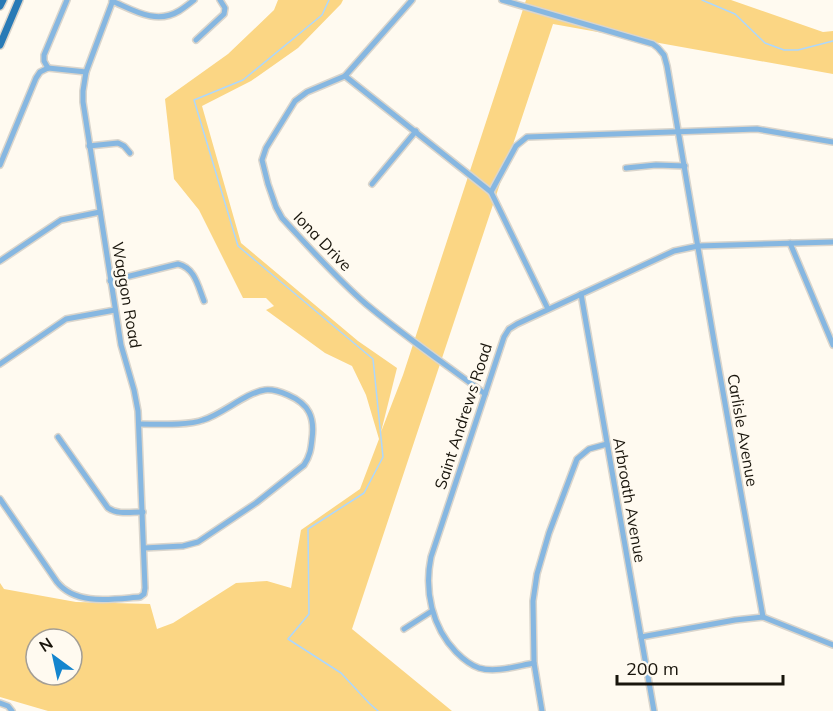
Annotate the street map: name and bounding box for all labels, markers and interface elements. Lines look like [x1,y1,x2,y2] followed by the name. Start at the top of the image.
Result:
[290,207,356,275] street label: Iona Drive
[108,240,146,350] street label: Waggon Road
[430,340,496,492] street label: Saint Andrews Road
[723,372,763,488] street label: Carlisle Avenue
[609,436,651,564] street label: Arbroath Avenue
[24,627,84,687] north arrow
[35,633,56,656] text: N
[617,648,784,686] scale bar
[626,657,679,680] text: 200 m

